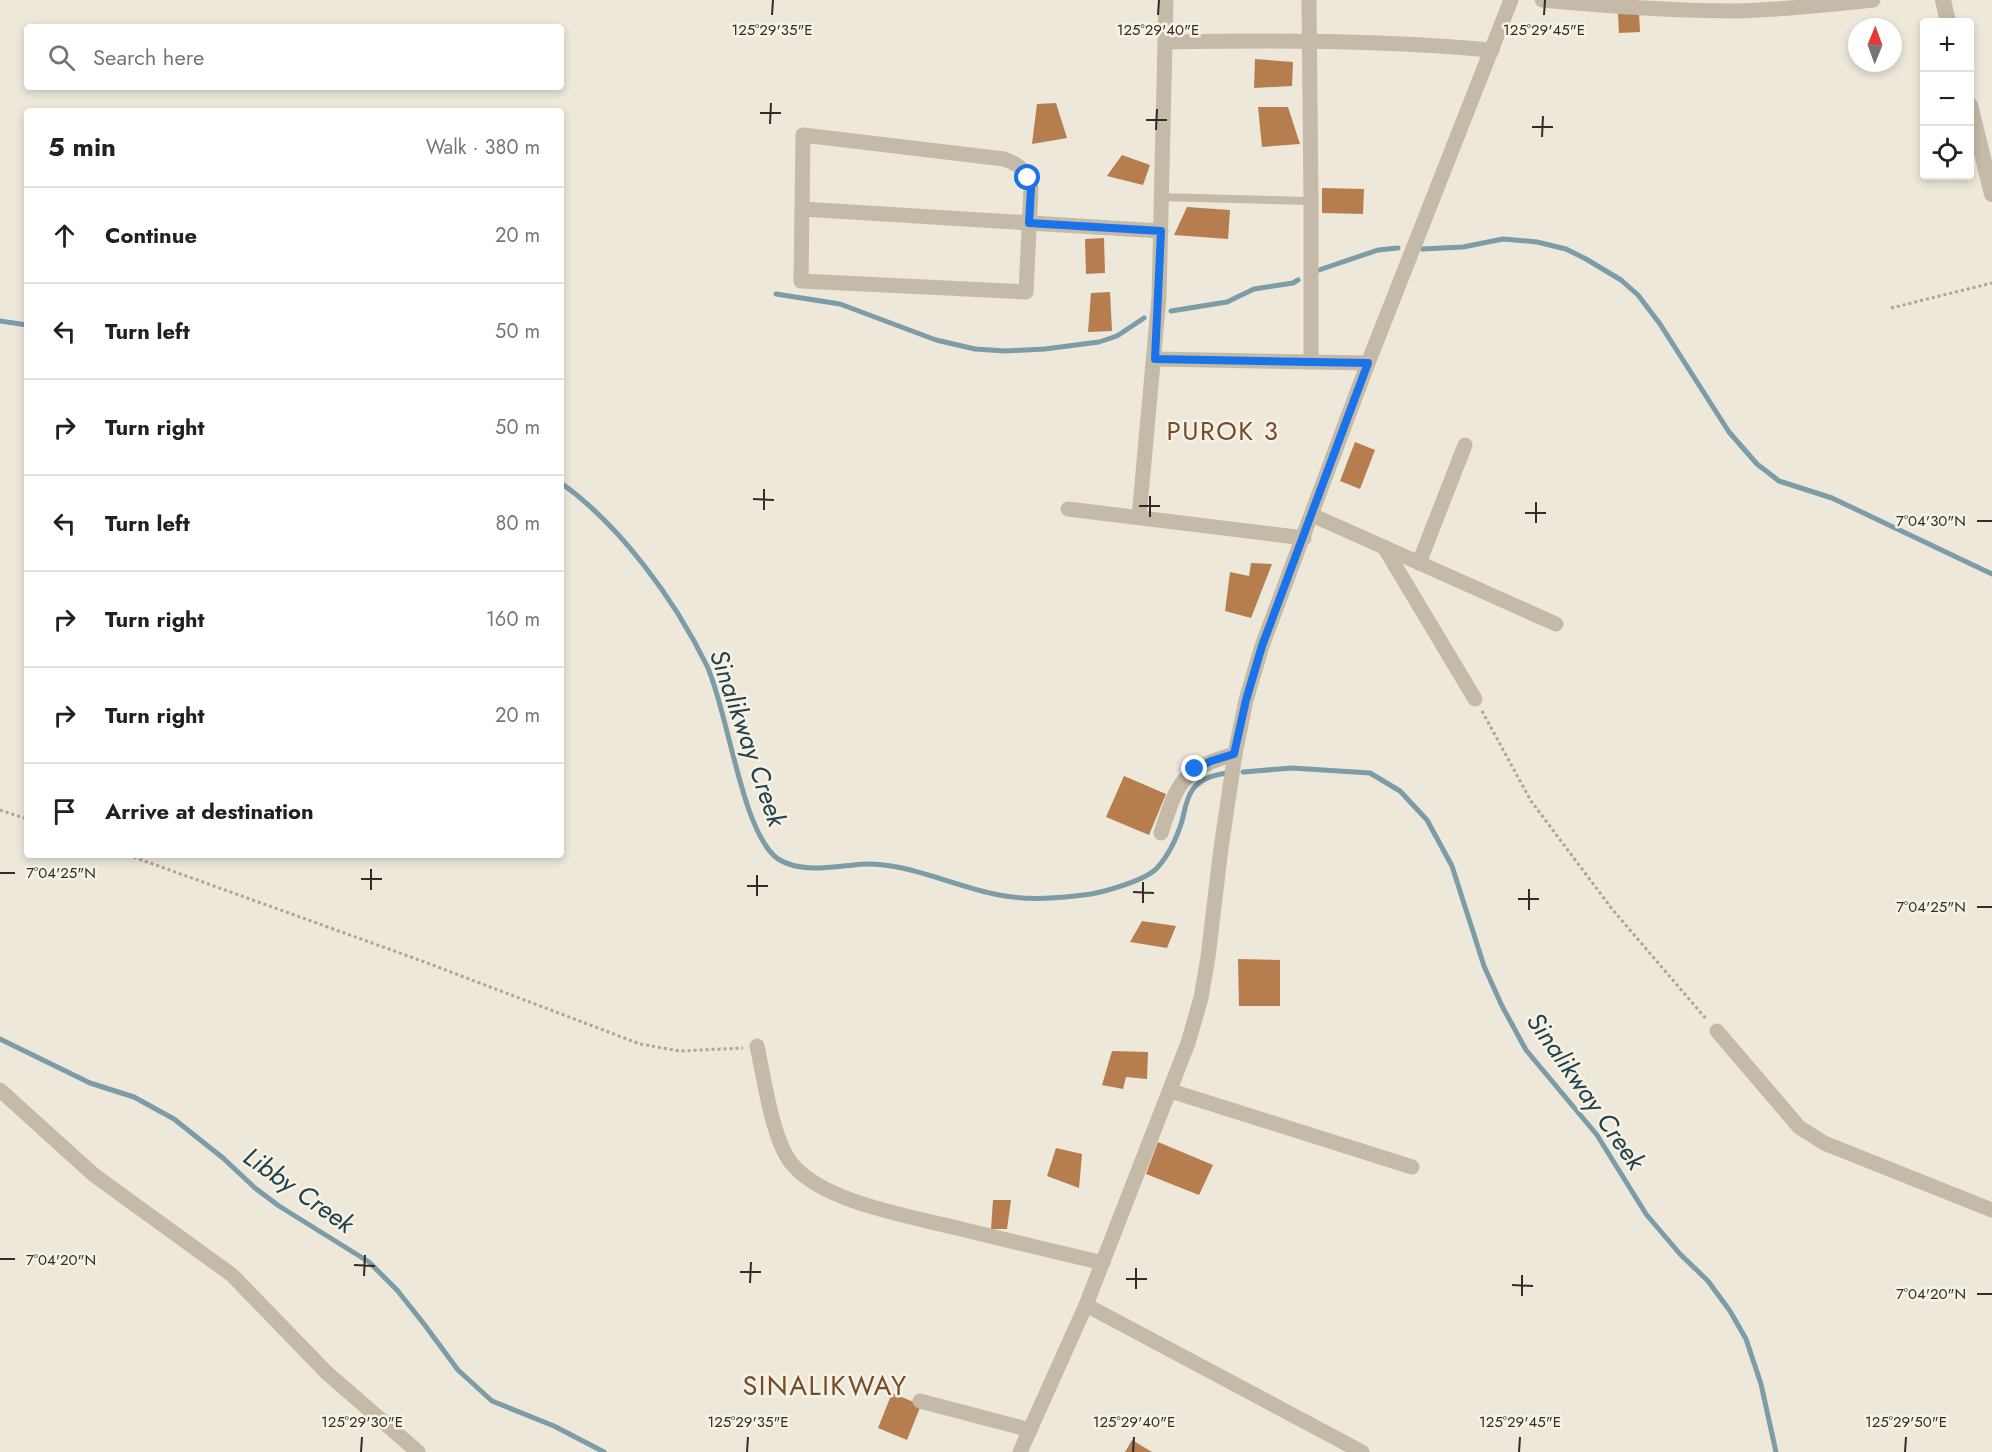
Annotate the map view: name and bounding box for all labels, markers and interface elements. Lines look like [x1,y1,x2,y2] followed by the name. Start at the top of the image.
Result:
[1848,18,1902,72] north arrow
[1920,18,1974,180] map controls
[1920,18,1974,72] button: +
[731,19,813,41] text: 125°29'35"E
[1117,19,1199,41] text: 125°29'40"E
[1503,19,1585,41] text: 125°29'45"E
[24,24,564,90] search box
[45,41,78,74] icon: search
[93,41,204,73] text: Search here
[1920,72,1974,126] button: −
[1920,126,1974,180] button: locate
[48,128,116,166] text: 5 min
[426,133,540,162] text: Walk · 380 m
[1014,164,1040,190] route start
[48,219,81,252] icon: ahead
[105,219,197,251] text: Continue
[495,221,540,250] text: 20 m
[48,315,81,348] icon: left
[105,315,190,347] text: Turn left
[495,317,540,346] text: 50 m
[48,411,81,444] icon: right
[105,411,205,443] text: Turn right
[1167,412,1279,450] district label: PUROK 3
[495,413,540,442] text: 50 m
[48,507,81,540] icon: left
[105,507,190,539] text: Turn left
[495,509,540,538] text: 80 m
[1896,510,1966,532] text: 7°04'30"N
[48,603,81,636] icon: right
[105,603,205,635] text: Turn right
[486,605,540,634] text: 160 m
[700,644,797,833] water label: Sinalikway Creek
[48,699,81,732] icon: right
[105,699,205,731] text: Turn right
[495,701,540,730] text: 20 m
[1181,755,1207,781] route end
[48,795,81,828] icon: arrive
[105,795,314,827] text: Arrive at destination
[26,862,96,884] text: 7°04'25"N
[1896,896,1966,918] text: 7°04'25"N
[1517,1004,1656,1179] water label: Sinalikway Creek
[236,1138,364,1243] water label: Libby Creek
[26,1249,96,1271] text: 7°04'20"N
[1896,1283,1966,1305] text: 7°04'20"N
[742,1366,908,1405] district label: SINALIKWAY
[321,1411,403,1433] text: 125°29'30"E
[707,1411,789,1433] text: 125°29'35"E
[1093,1411,1175,1433] text: 125°29'40"E
[1479,1411,1561,1433] text: 125°29'45"E
[1865,1411,1947,1433] text: 125°29'50"E

